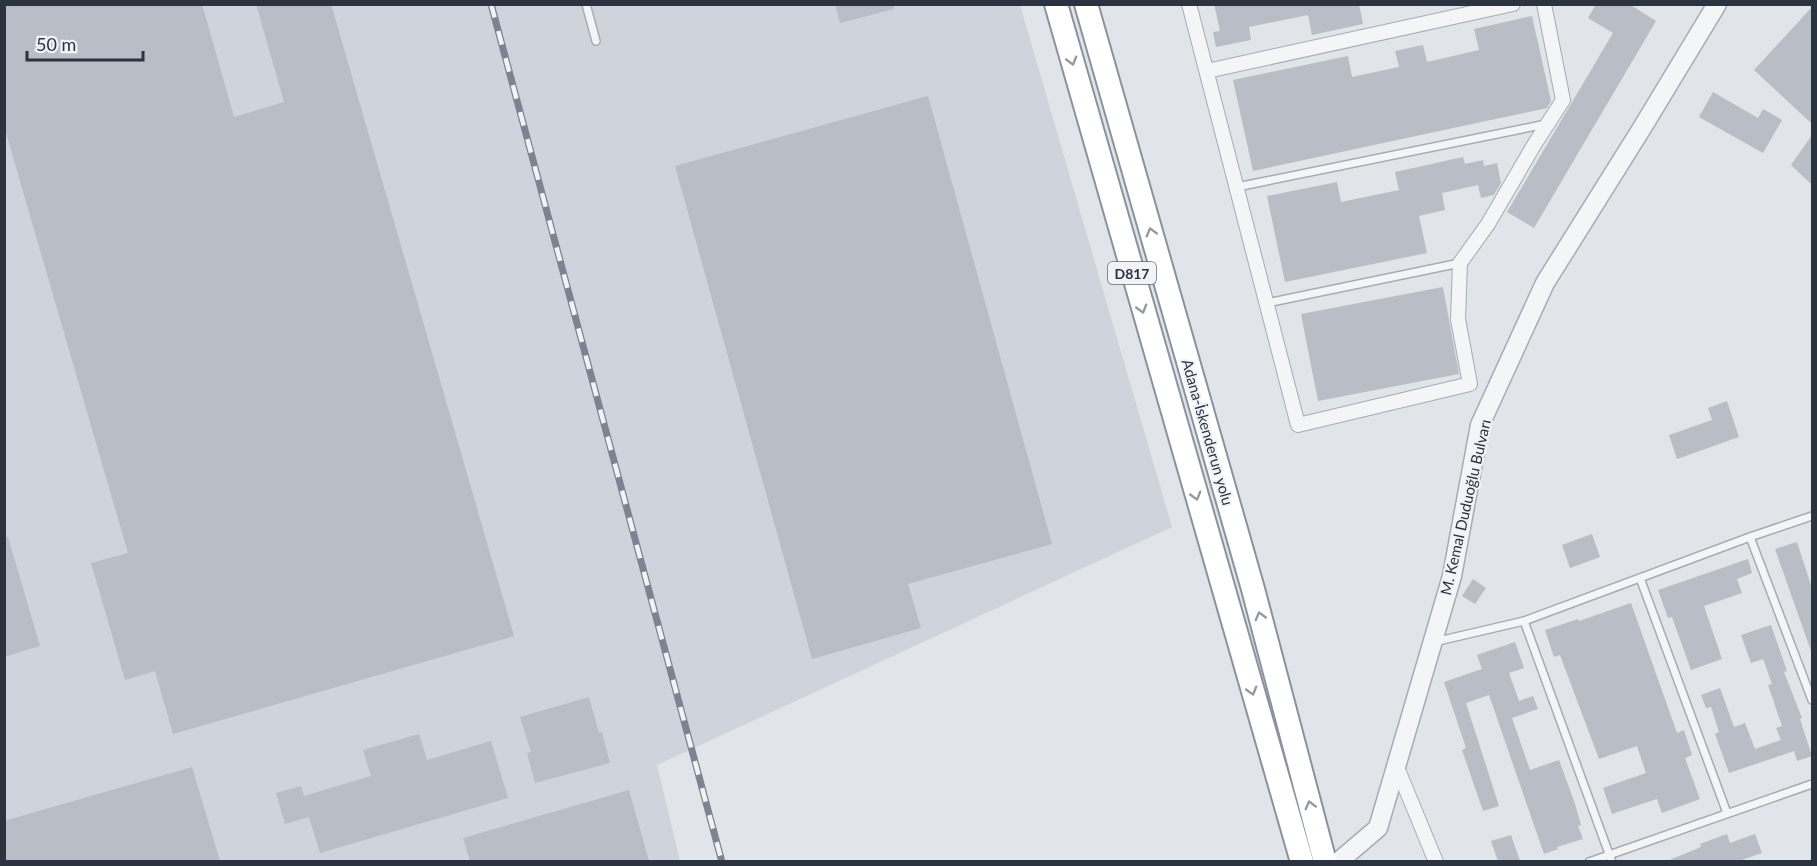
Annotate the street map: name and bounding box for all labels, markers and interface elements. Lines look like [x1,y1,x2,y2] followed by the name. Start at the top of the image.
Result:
[27,24,142,62] scale bar
[36,33,76,55] text: 50 m
[1064,56,1077,66] one-way arrow
[1146,227,1158,238] one-way arrow
[1108,262,1156,284] road number: D817
[1135,303,1147,314] one-way arrow
[1179,357,1237,507] street label: Adana-İskenderun yolu
[1436,417,1494,597] street label: M. Kemal Duduoğlu Bulvarı
[1189,491,1201,501] one-way arrow
[1255,612,1268,622] one-way arrow
[1245,686,1257,696] one-way arrow
[1305,800,1318,810] one-way arrow

